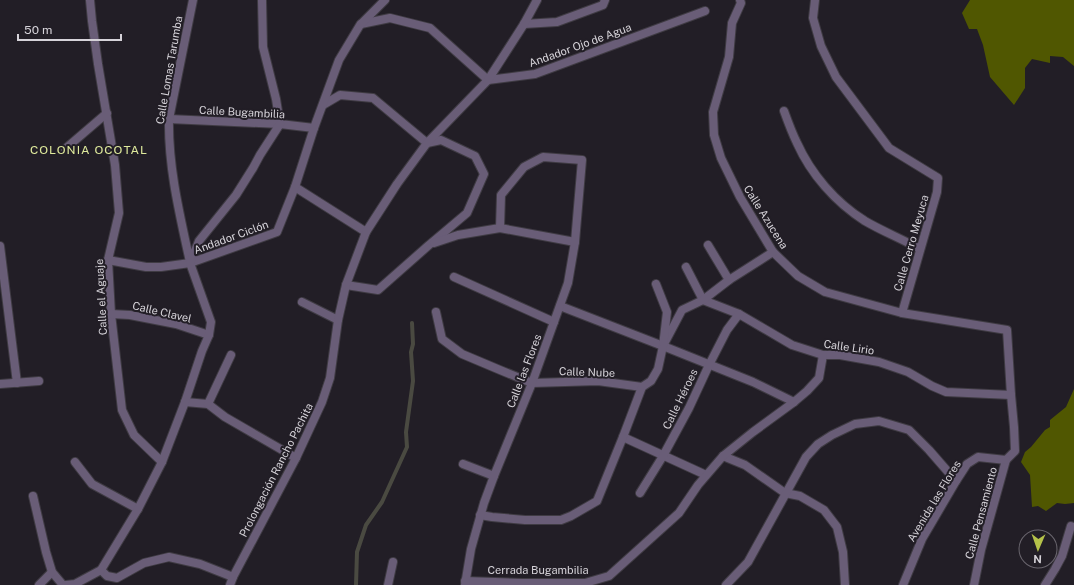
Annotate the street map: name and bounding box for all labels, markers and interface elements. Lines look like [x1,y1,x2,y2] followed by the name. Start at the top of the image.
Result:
[154,15,184,125] street label: Calle Lomas Tarumba
[18,16,121,42] scale bar
[527,21,633,69] street label: Andador Ojo de Agua
[24,23,52,37] text: 50 m
[199,104,285,120] street label: Calle Bugambilia
[30,143,148,157] district label: COLONIA OCOTAL
[742,183,790,251] street label: Calle Azucena
[891,193,931,293] street label: Calle Cerro Meyuca
[192,218,270,256] street label: Andador Ciclón
[93,258,109,336] street label: Calle el Aguaje
[131,299,193,325] street label: Calle Clavel
[504,332,544,410] street label: Calle las Flores
[823,338,875,356] street label: Calle Lirio
[559,365,615,379] street label: Calle Nube
[660,367,700,431] street label: Calle Héroes
[237,401,315,539] street label: Prolongación Rancho Pachita
[905,458,963,544] street label: Avenida las Flores
[963,466,999,560] street label: Calle Pensamiento
[1018,529,1058,569] north arrow
[1033,553,1042,565] text: N
[487,564,589,576] street label: Cerrada Bugambilia

